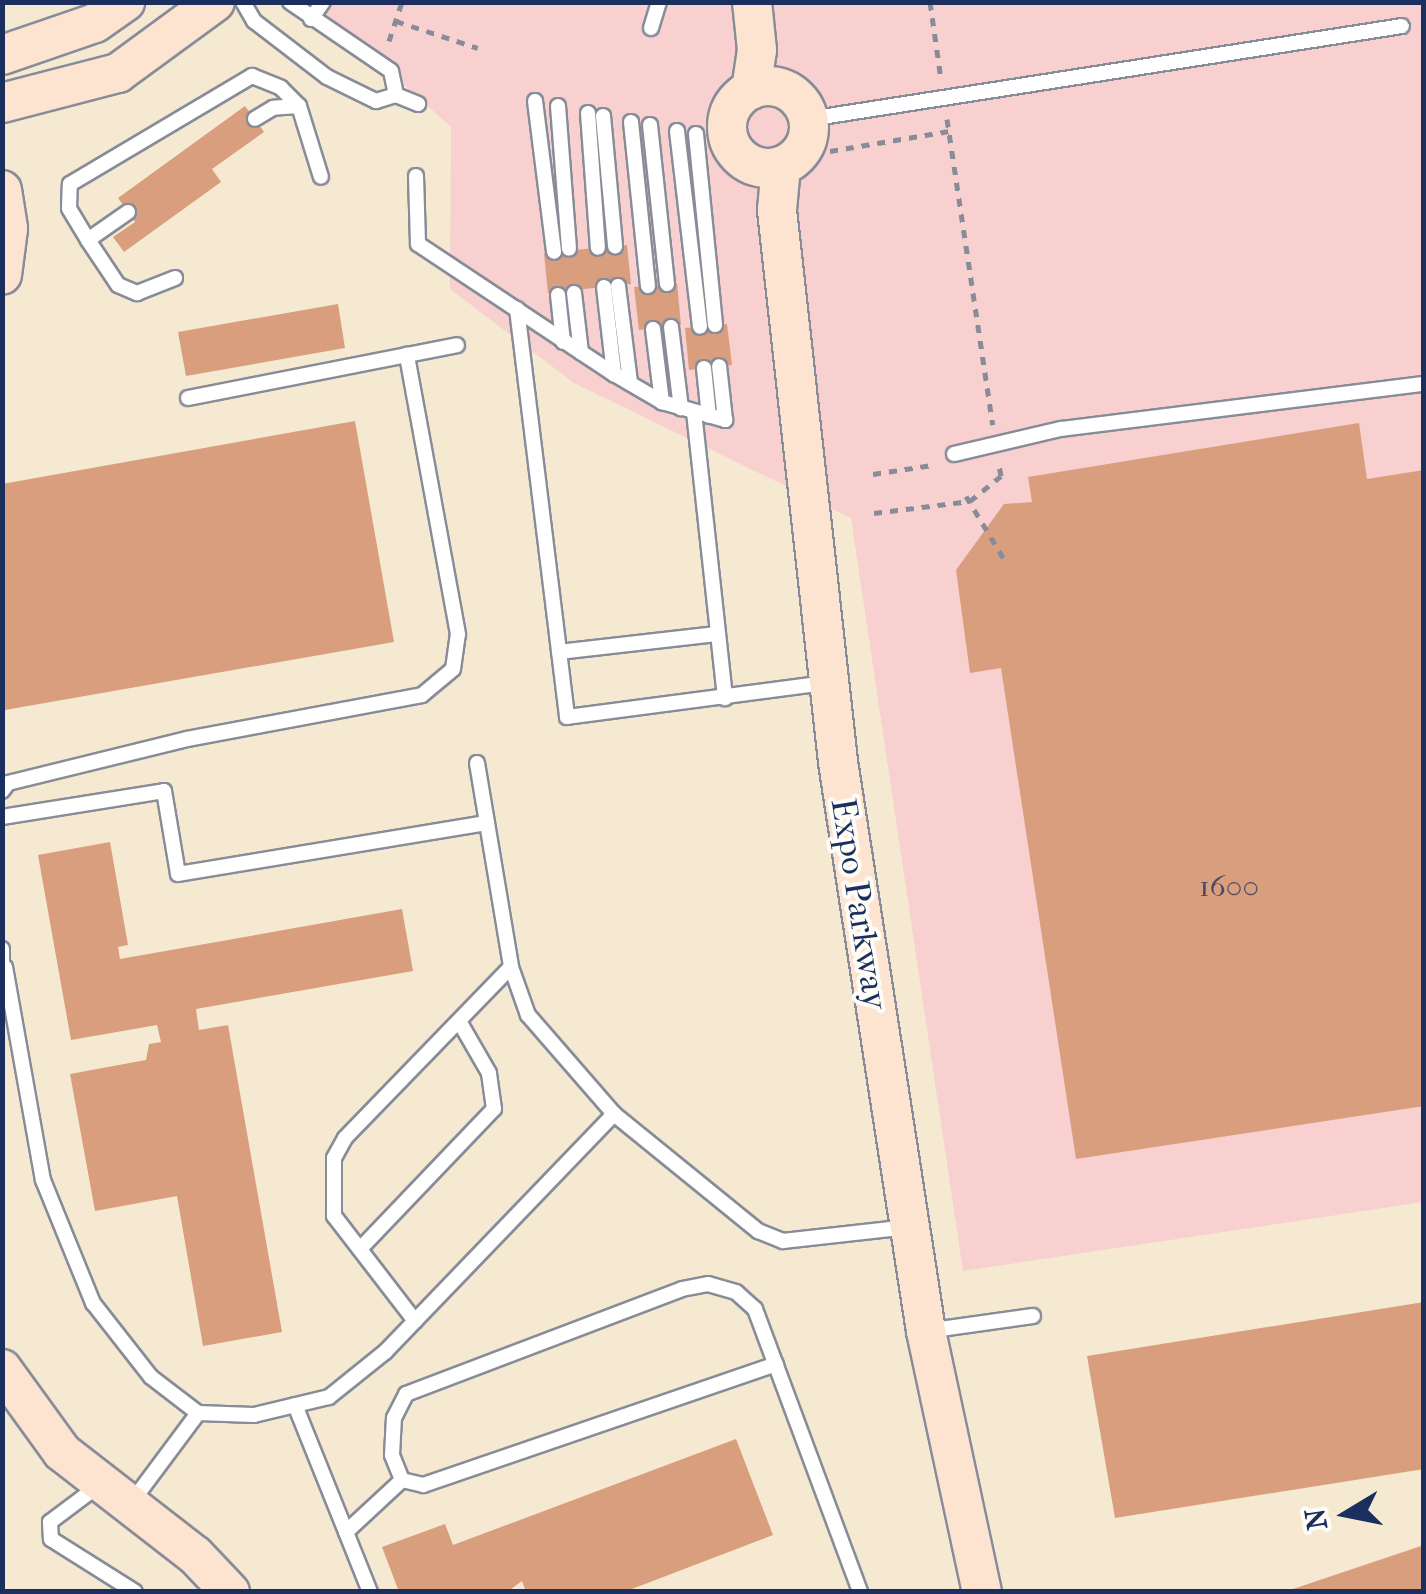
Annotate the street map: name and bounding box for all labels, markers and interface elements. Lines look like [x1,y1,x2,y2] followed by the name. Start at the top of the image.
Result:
[822,795,896,1013] street label: Expo Parkway
[1199,869,1259,905] house number: 1600
[1296,1464,1396,1564] north arrow
[1298,1506,1334,1533] text: N

